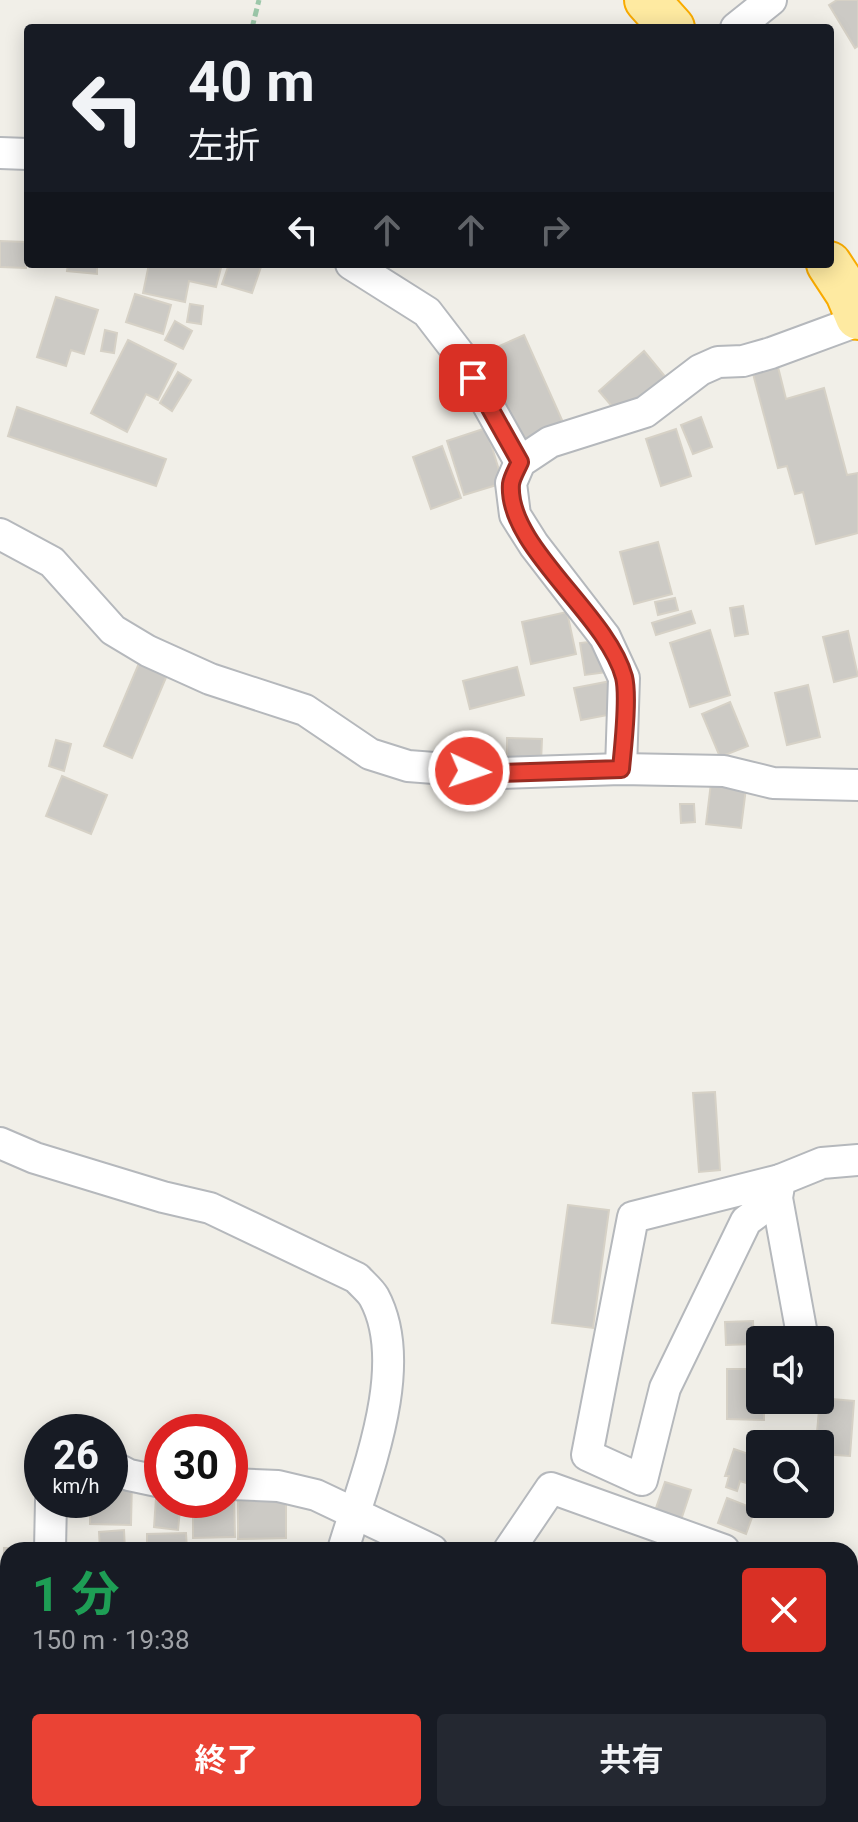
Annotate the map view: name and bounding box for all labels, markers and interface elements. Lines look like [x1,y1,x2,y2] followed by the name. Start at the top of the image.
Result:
[188,49,315,115] text: 40 m
[56,56,160,160] icon: left
[188,125,260,167] text: 左折
[281,208,325,252] icon: left
[365,208,409,252] icon: ahead
[449,208,493,252] icon: ahead
[533,208,577,252] icon: right
[439,344,507,412] pin
[451,356,495,400] icon: arrive
[427,729,511,813] position arrow
[746,1326,834,1518] map controls
[746,1326,834,1414] button: sound
[144,1414,248,1518] speed limit sign: 30
[746,1430,834,1518] button: search
[53,1432,99,1479] text: 26
[53,1474,99,1498] text: km/h
[32,1566,119,1623] text: 1 分
[742,1568,826,1652] button: close
[32,1625,190,1655] text: 150 m · 19:38
[32,1714,421,1806] button: 終了
[437,1714,826,1806] button: 共有

